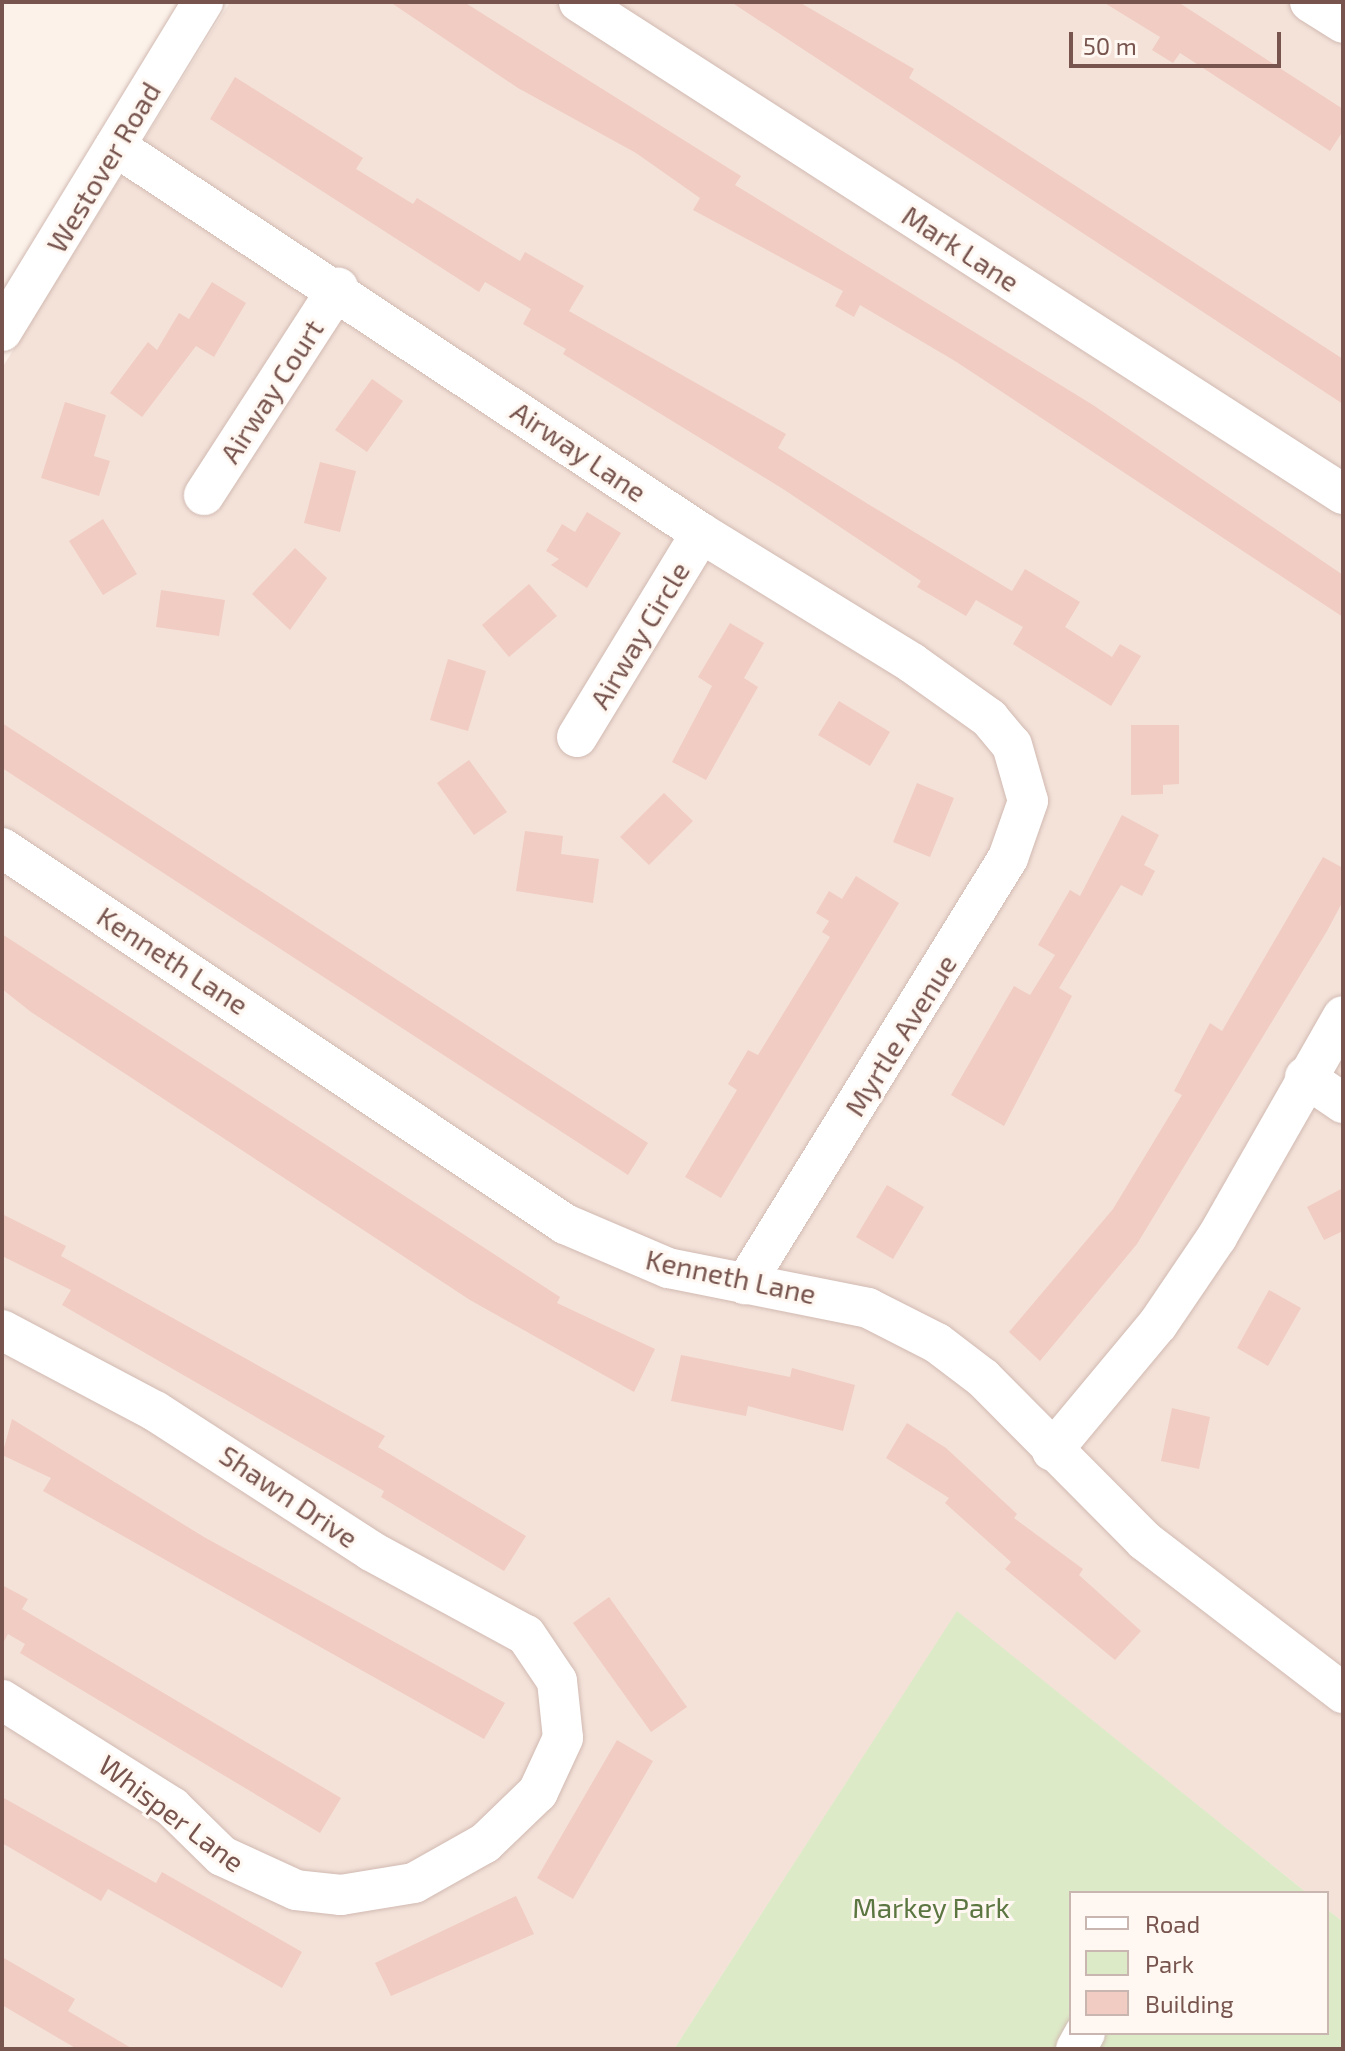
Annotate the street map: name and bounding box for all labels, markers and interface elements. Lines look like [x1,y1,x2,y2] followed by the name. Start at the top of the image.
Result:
[1073,16,1285,66] scale bar
[1083,31,1137,60] text: 50 m
[39,75,167,259] street label: Westover Road
[896,198,1026,298] street label: Mark Lane
[212,313,330,469] street label: Airway Court
[505,393,653,509] street label: Airway Lane
[582,555,696,715] street label: Airway Circle
[91,899,255,1021] street label: Kenneth Lane
[837,948,963,1122] street label: Myrtle Avenue
[643,1242,819,1310] street label: Kenneth Lane
[214,1438,364,1554] street label: Shawn Drive
[92,1747,252,1879] street label: Whisper Lane
[852,1890,1010,1924] park label: Markey Park
[1069,1891,1329,2035] legend
[1145,1909,1200,1938] text: Road
[1145,1949,1194,1978] text: Park
[1145,1989,1234,2018] text: Building

